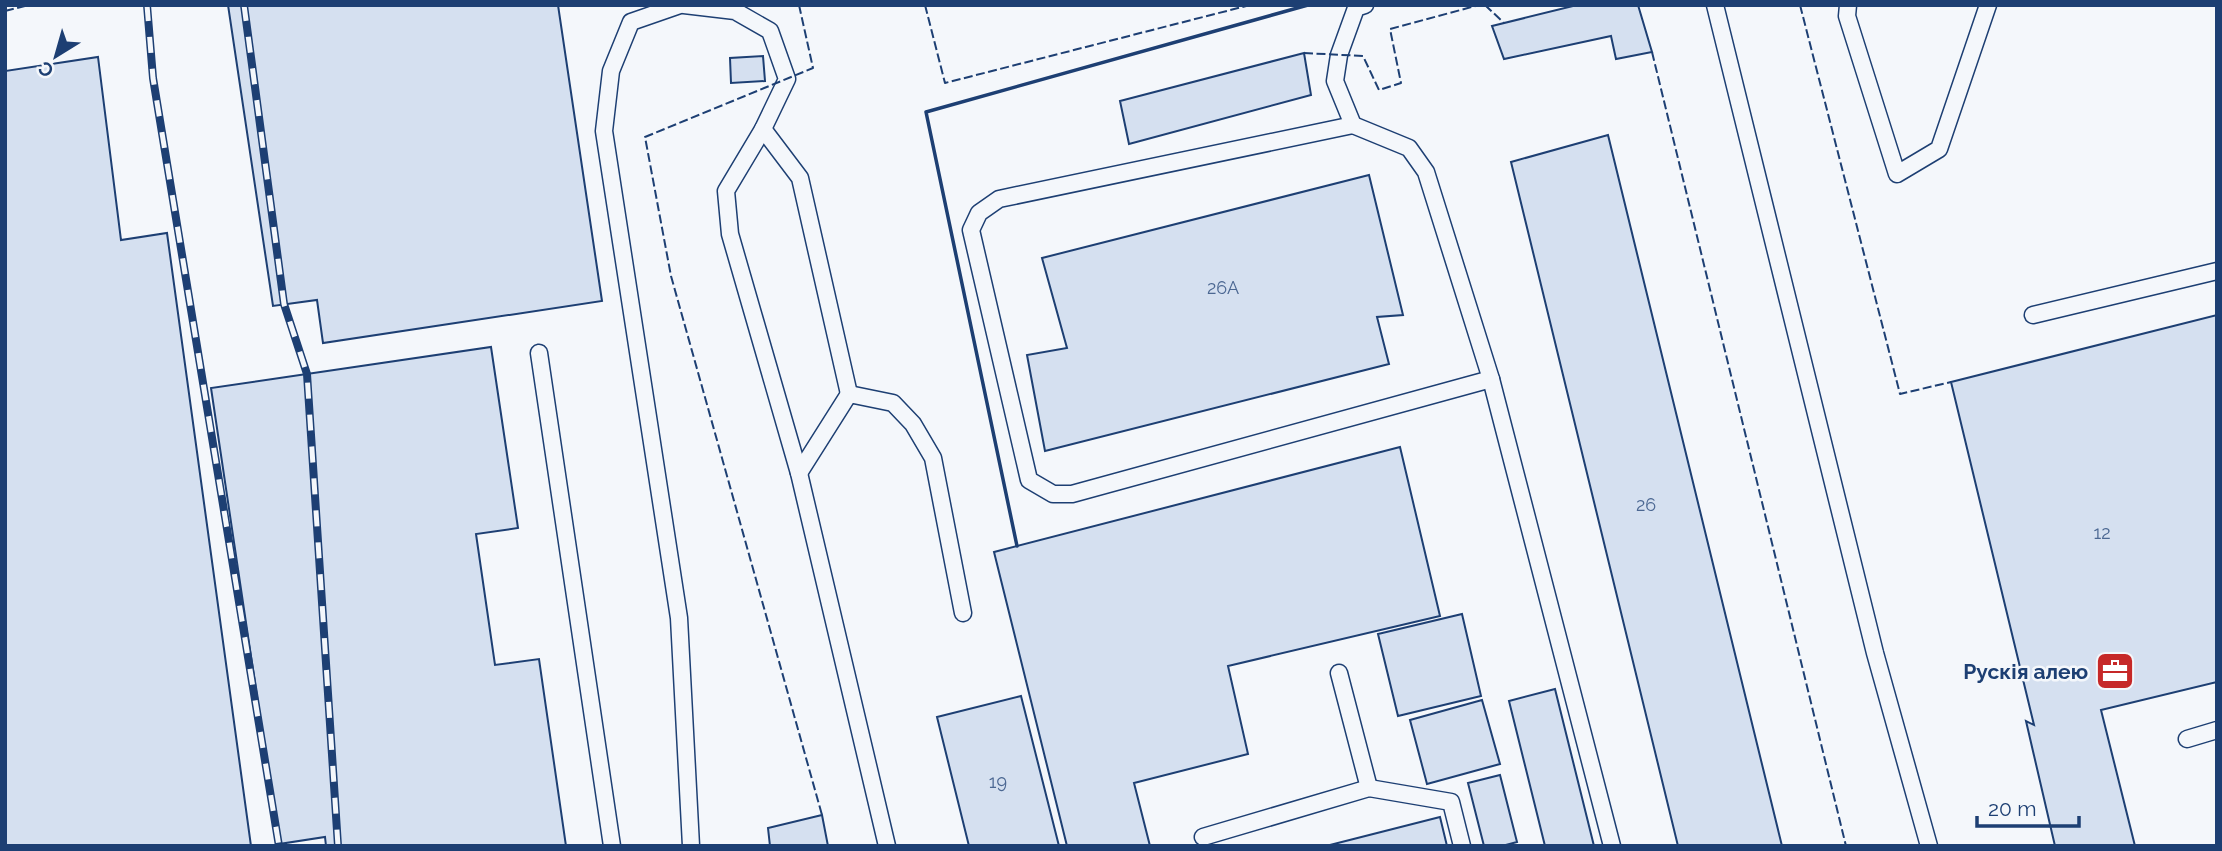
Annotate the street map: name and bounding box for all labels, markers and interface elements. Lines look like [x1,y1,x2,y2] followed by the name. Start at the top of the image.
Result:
[21,21,91,91] north arrow
[34,57,58,82] text: С
[1207,277,1239,298] house number: 26А
[1636,494,1656,515] house number: 26
[2093,522,2111,543] house number: 12
[2094,650,2136,692] office icon: Рускія алею
[1963,659,2088,684] place label: Рускія алею
[989,771,1007,792] house number: 19
[1977,784,2078,828] scale bar
[1988,796,2036,821] text: 20 m

